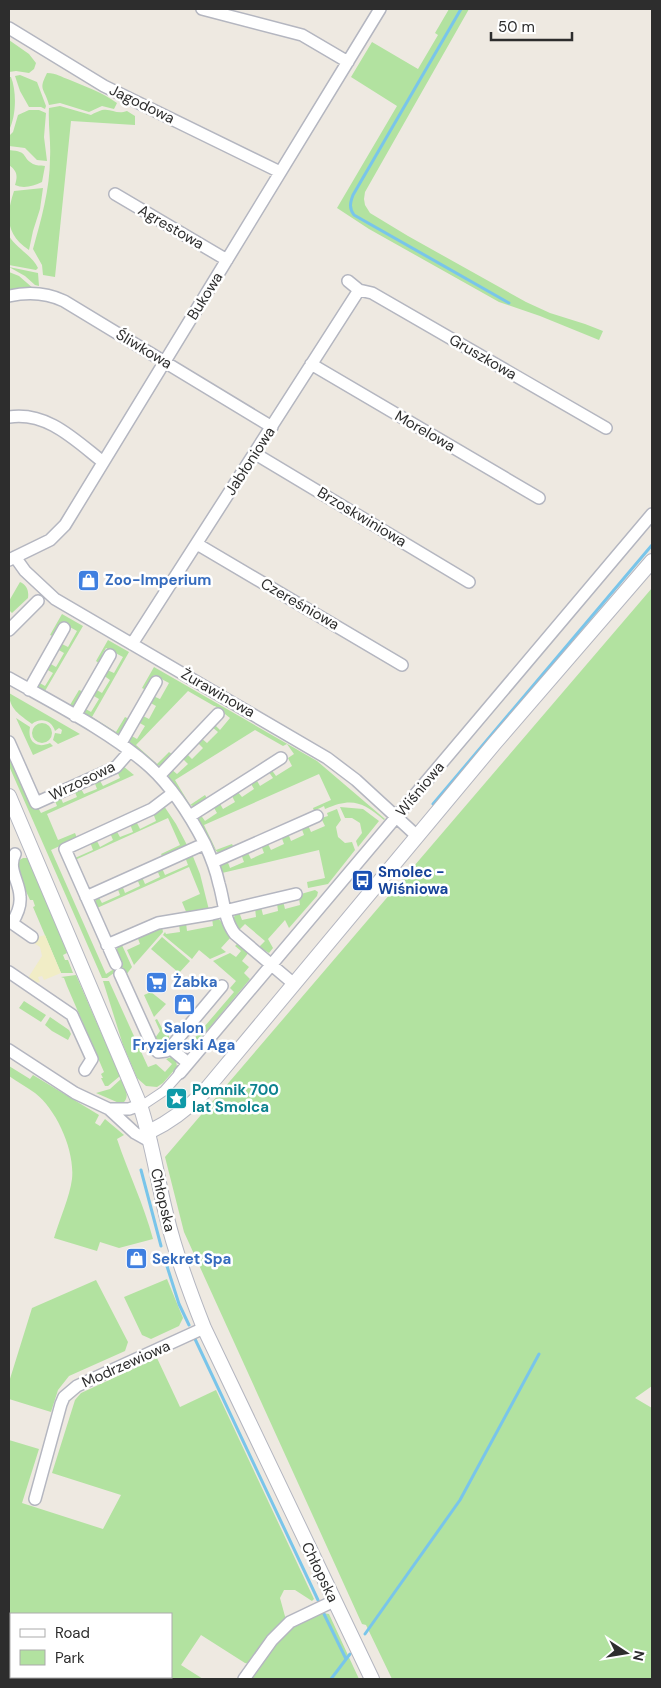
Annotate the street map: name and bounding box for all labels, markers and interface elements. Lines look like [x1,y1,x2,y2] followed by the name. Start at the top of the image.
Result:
[491,10,572,42] scale bar
[498,17,535,37] text: 50 m
[106,80,178,128] street label: Jagodowa
[134,200,208,254] street label: Agrestowa
[183,268,227,324] street label: Bukowa
[112,324,176,374] street label: Śliwkowa
[446,330,520,384] street label: Gruszkowa
[391,406,459,456] street label: Morelowa
[220,423,280,499] street label: Jabłoniowa
[314,483,410,551] street label: Brzoskwiniowa
[77,568,101,592] shop icon: Zoo-Imperium
[105,570,211,590] place label: Zoo-Imperium
[257,573,343,635] street label: Czereśniowa
[178,664,258,722] street label: Żurawinowa
[46,756,118,806] street label: Wrzosowa
[391,757,449,821] street label: Wiśniowa
[378,862,448,899] place label: Smolec - Wiśniowa
[350,869,374,893] bus stop icon: Smolec - Wiśniowa
[145,970,169,994] supermarket icon: Żabka
[173,972,217,992] place label: Żabka
[172,993,196,1017] shop icon: Salon Fryzjerski Aga
[133,1018,235,1055] place label: Salon Fryzjerski Aga
[192,1080,279,1117] place label: Pomnik 700 lat Smolca
[164,1087,188,1111] place icon: Pomnik 700 lat Smolca
[146,1166,180,1234] street label: Chłopska
[124,1247,148,1271] shop icon: Sekret Spa
[152,1249,231,1269] place label: Sekret Spa
[79,1336,173,1392] street label: Modrzewiowa
[297,1539,343,1605] street label: Chłopska
[10,1613,172,1678] legend
[55,1623,90,1643] text: Road
[601,1628,651,1678] north arrow
[55,1648,85,1668] text: Park
[629,1649,649,1663] text: N

